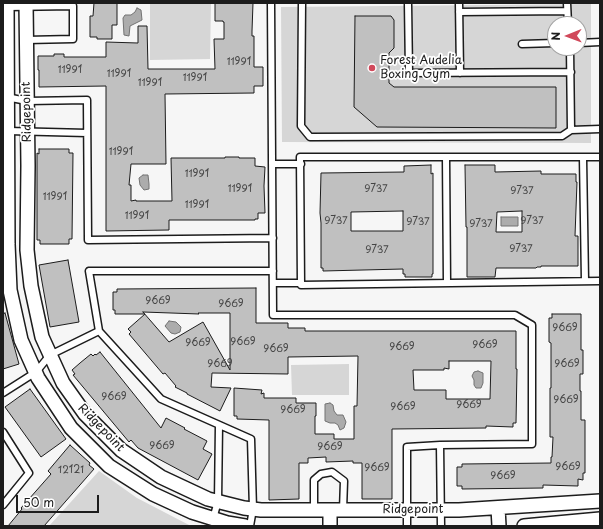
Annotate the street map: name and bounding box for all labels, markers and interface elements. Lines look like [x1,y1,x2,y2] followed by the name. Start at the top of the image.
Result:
[547,16,587,56] north arrow
[547,32,564,41] text: N
[380,54,462,82] place label: Forest Audelia Boxing Gym
[227,56,251,68] house number: 11991
[367,63,377,73] marker: Forest Audelia Boxing Gym
[58,64,82,76] house number: 11991
[107,68,131,80] house number: 11991
[183,72,207,84] house number: 11991
[138,77,162,89] house number: 11991
[19,81,35,143] street label: Ridgepoint
[109,146,133,158] house number: 11991
[185,168,209,180] house number: 11991
[228,183,252,195] house number: 11991
[364,183,388,195] house number: 9737
[510,185,534,197] house number: 9737
[43,191,67,203] house number: 11991
[185,199,209,211] house number: 11991
[125,210,149,222] house number: 11991
[324,215,348,227] house number: 9737
[520,215,544,227] house number: 9737
[406,216,430,228] house number: 9737
[469,218,493,230] house number: 9737
[509,243,533,255] house number: 9737
[365,244,389,256] house number: 9737
[145,295,171,307] house number: 9669
[218,298,244,310] house number: 9669
[552,322,578,334] house number: 9669
[230,336,256,348] house number: 9669
[185,337,211,349] house number: 9669
[472,339,498,351] house number: 9669
[389,341,415,353] house number: 9669
[263,343,289,355] house number: 9669
[207,358,233,370] house number: 9669
[554,358,580,370] house number: 9669
[101,391,127,403] house number: 9669
[553,394,579,406] house number: 9669
[456,399,482,411] house number: 9669
[75,401,127,455] street label: Ridgepoint
[390,401,416,413] house number: 9669
[280,404,306,416] house number: 9669
[149,440,175,452] house number: 9669
[317,441,343,453] house number: 9669
[555,461,581,473] house number: 9669
[364,462,390,474] house number: 9669
[58,464,84,476] house number: 12121
[490,470,516,482] house number: 9669
[18,487,101,513] scale bar
[23,493,54,511] text: 50 m
[383,503,443,517] street label: Ridgepoint

